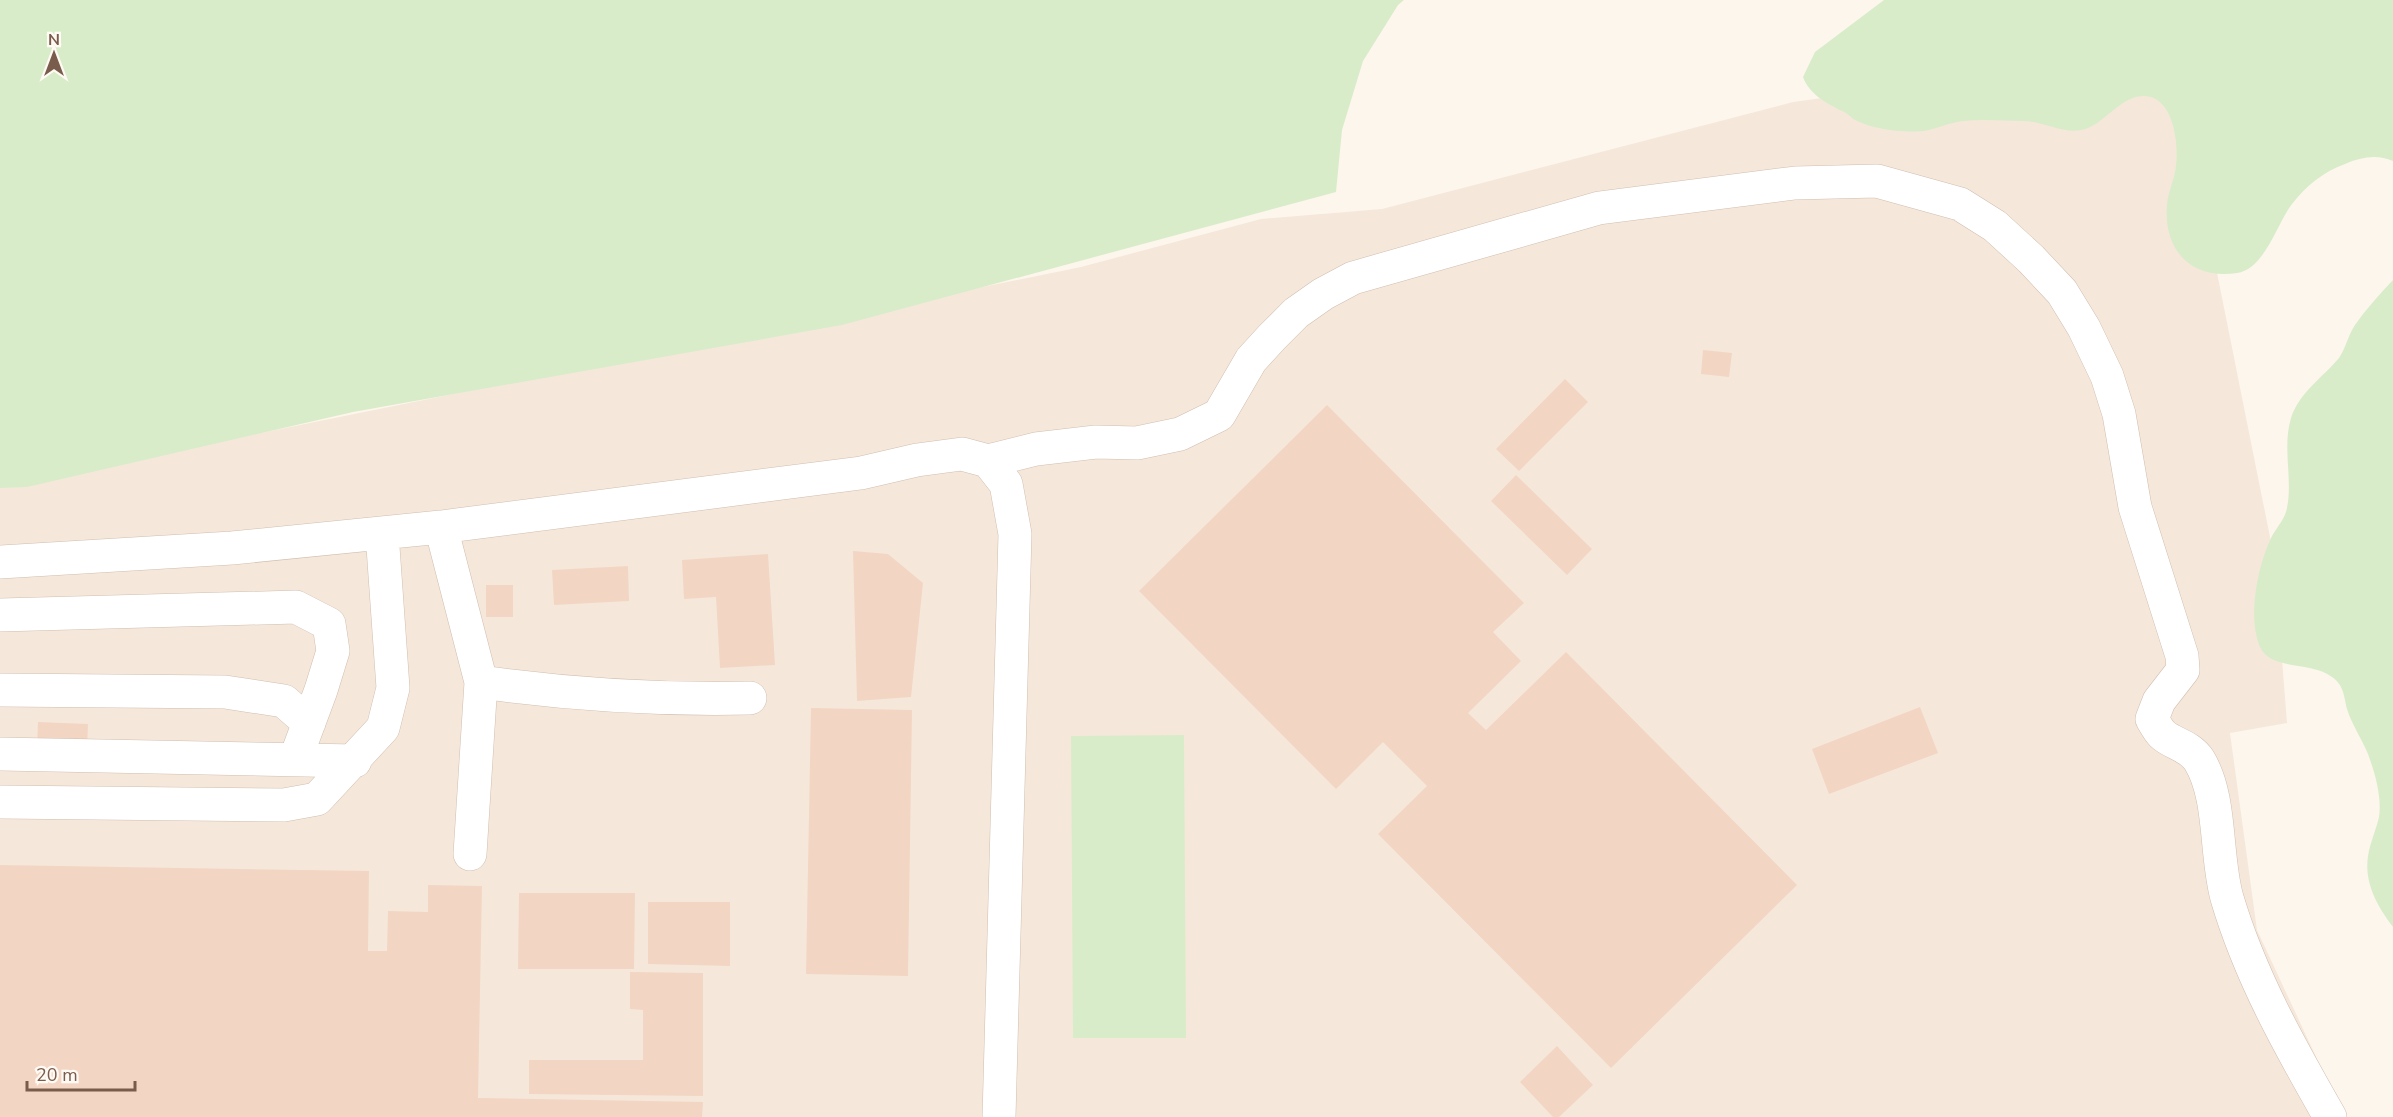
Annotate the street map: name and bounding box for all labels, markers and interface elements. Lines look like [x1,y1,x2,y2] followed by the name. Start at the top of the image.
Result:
[24,24,84,84] north arrow
[48,29,60,51] text: N
[27,1054,135,1092] scale bar
[36,1063,78,1087] text: 20 m

